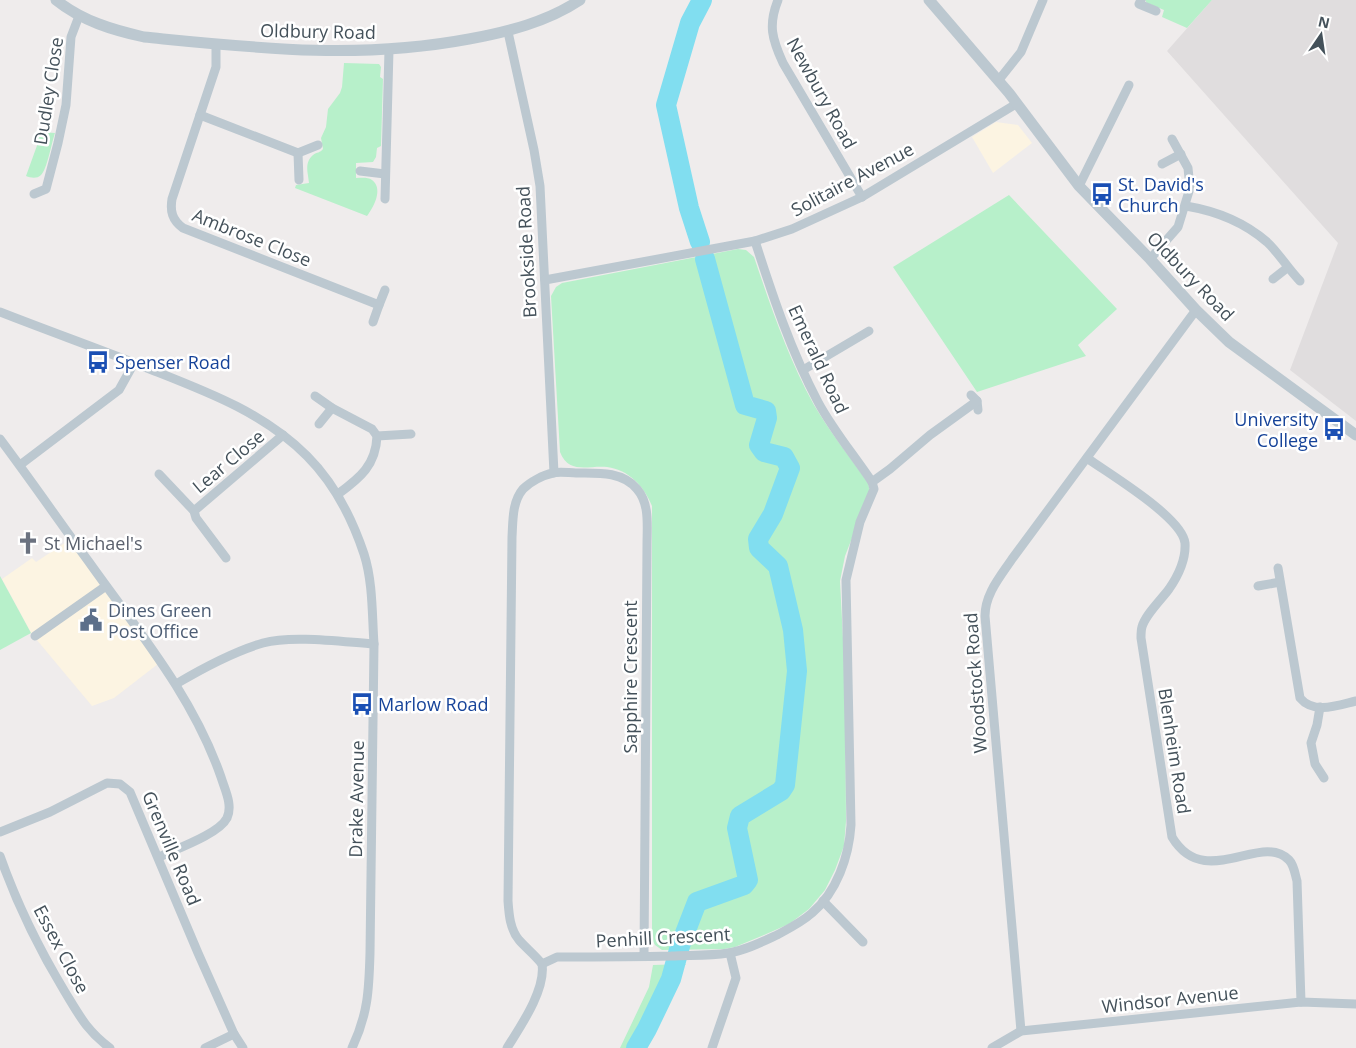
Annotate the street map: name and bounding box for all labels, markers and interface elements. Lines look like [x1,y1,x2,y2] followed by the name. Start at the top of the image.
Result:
[1296,10,1346,60] north arrow
[1316,11,1332,32] text: N
[260,18,376,44] street label: Oldbury Road
[782,33,862,153] street label: Newbury Road
[28,35,68,147] street label: Dudley Close
[787,137,917,221] street label: Solitaire Avenue
[1118,172,1204,217] place label: St. David's Church
[1089,181,1115,207] bus stop icon: St. David's Church
[511,185,541,319] street label: Brookside Road
[189,202,315,272] street label: Ambrose Close
[1142,226,1240,326] street label: Oldbury Road
[783,301,855,417] street label: Emerald Road
[85,349,111,375] bus stop icon: Spenser Road
[115,350,231,374] place label: Spenser Road
[1234,407,1319,452] place label: University College
[1321,416,1347,442] bus stop icon: University College
[187,424,269,498] street label: Lear Close
[15,530,41,556] church icon: St Michael's
[44,531,143,555] place label: St Michael's
[108,598,212,643] place label: Dines Green Post Office
[618,600,642,754] street label: Sapphire Crescent
[78,607,104,633] public building icon: Dines Green Post Office
[958,612,992,754] street label: Woodstock Road
[1153,686,1197,816] street label: Blenheim Road
[349,691,375,717] bus stop icon: Marlow Road
[378,692,489,716] place label: Marlow Road
[343,740,369,858] street label: Drake Avenue
[137,787,207,909] street label: Grenville Road
[29,901,95,997] street label: Essex Close
[595,921,731,953] street label: Penhill Crescent
[1100,980,1240,1018] street label: Windsor Avenue

